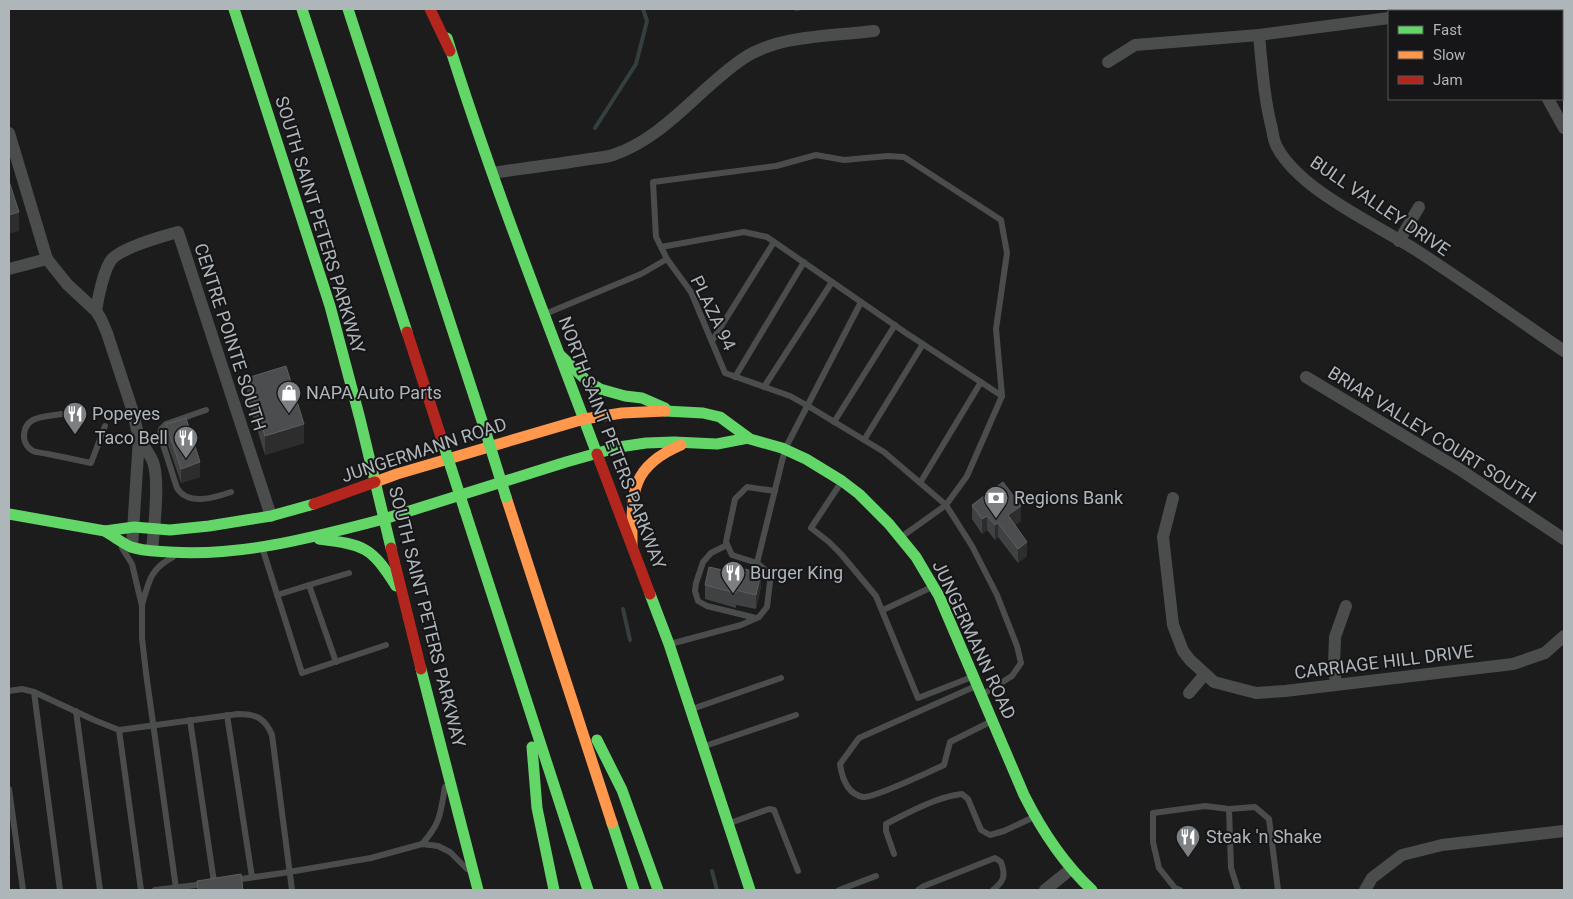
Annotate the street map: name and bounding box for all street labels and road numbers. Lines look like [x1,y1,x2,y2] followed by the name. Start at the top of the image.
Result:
[271,94,370,356] street label: SOUTH SAINT PETERS PARKWAY
[1307,151,1454,260] street label: BULL VALLEY DRIVE
[190,240,271,433] street label: CENTRE POINTE SOUTH
[686,272,740,353] street label: PLAZA 94
[554,313,671,572] street label: NORTH SAINT PETERS PARKWAY
[1324,362,1540,507] street label: BRIAR VALLEY COURT SOUTH
[339,413,509,486] street label: JUNGERMANN ROAD
[385,484,470,750] street label: SOUTH SAINT PETERS PARKWAY
[928,557,1020,722] street label: JUNGERMANN ROAD
[1293,640,1475,683] street label: CARRIAGE HILL DRIVE

